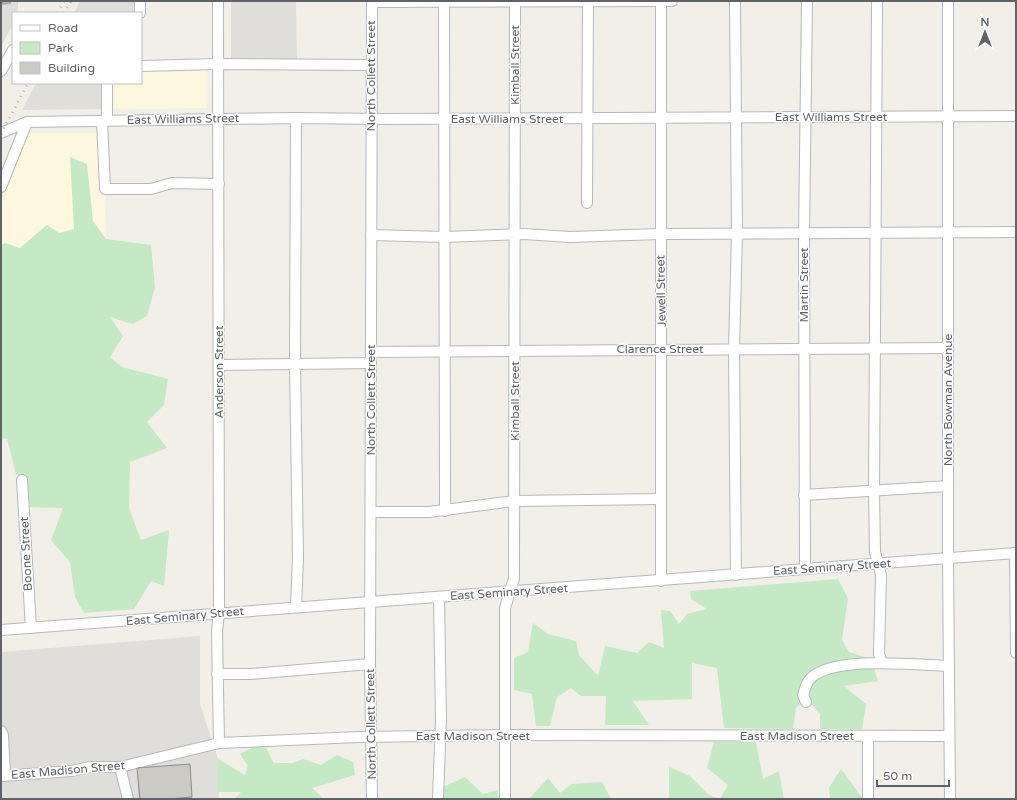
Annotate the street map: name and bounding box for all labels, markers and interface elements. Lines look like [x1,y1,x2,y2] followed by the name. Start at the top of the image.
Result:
[12,12,142,84] legend
[965,12,1005,52] north arrow
[981,16,989,29] text: N
[364,20,378,132] street label: North Collett Street
[48,21,78,35] text: Road
[508,25,522,105] street label: Kimball Street
[48,41,74,55] text: Park
[48,61,95,75] text: Building
[775,110,888,124] street label: East Williams Street
[127,111,240,127] street label: East Williams Street
[451,112,564,126] street label: East Williams Street
[797,247,811,323] street label: Martin Street
[653,255,669,327] street label: Jewell Street
[212,325,226,418] street label: Anderson Street
[941,334,955,466] street label: North Bowman Avenue
[616,342,704,356] street label: Clarence Street
[364,344,378,456] street label: North Collett Street
[508,361,522,441] street label: Kimball Street
[17,516,35,592] street label: Boone Street
[772,556,892,578] street label: East Seminary Street
[449,581,569,603] street label: East Seminary Street
[125,604,245,628] street label: East Seminary Street
[363,668,379,780] street label: North Collett Street
[416,729,531,743] street label: East Madison Street
[740,729,855,743] street label: East Madison Street
[10,758,126,782] street label: East Madison Street
[877,762,949,788] scale bar
[883,769,912,783] text: 50 m

